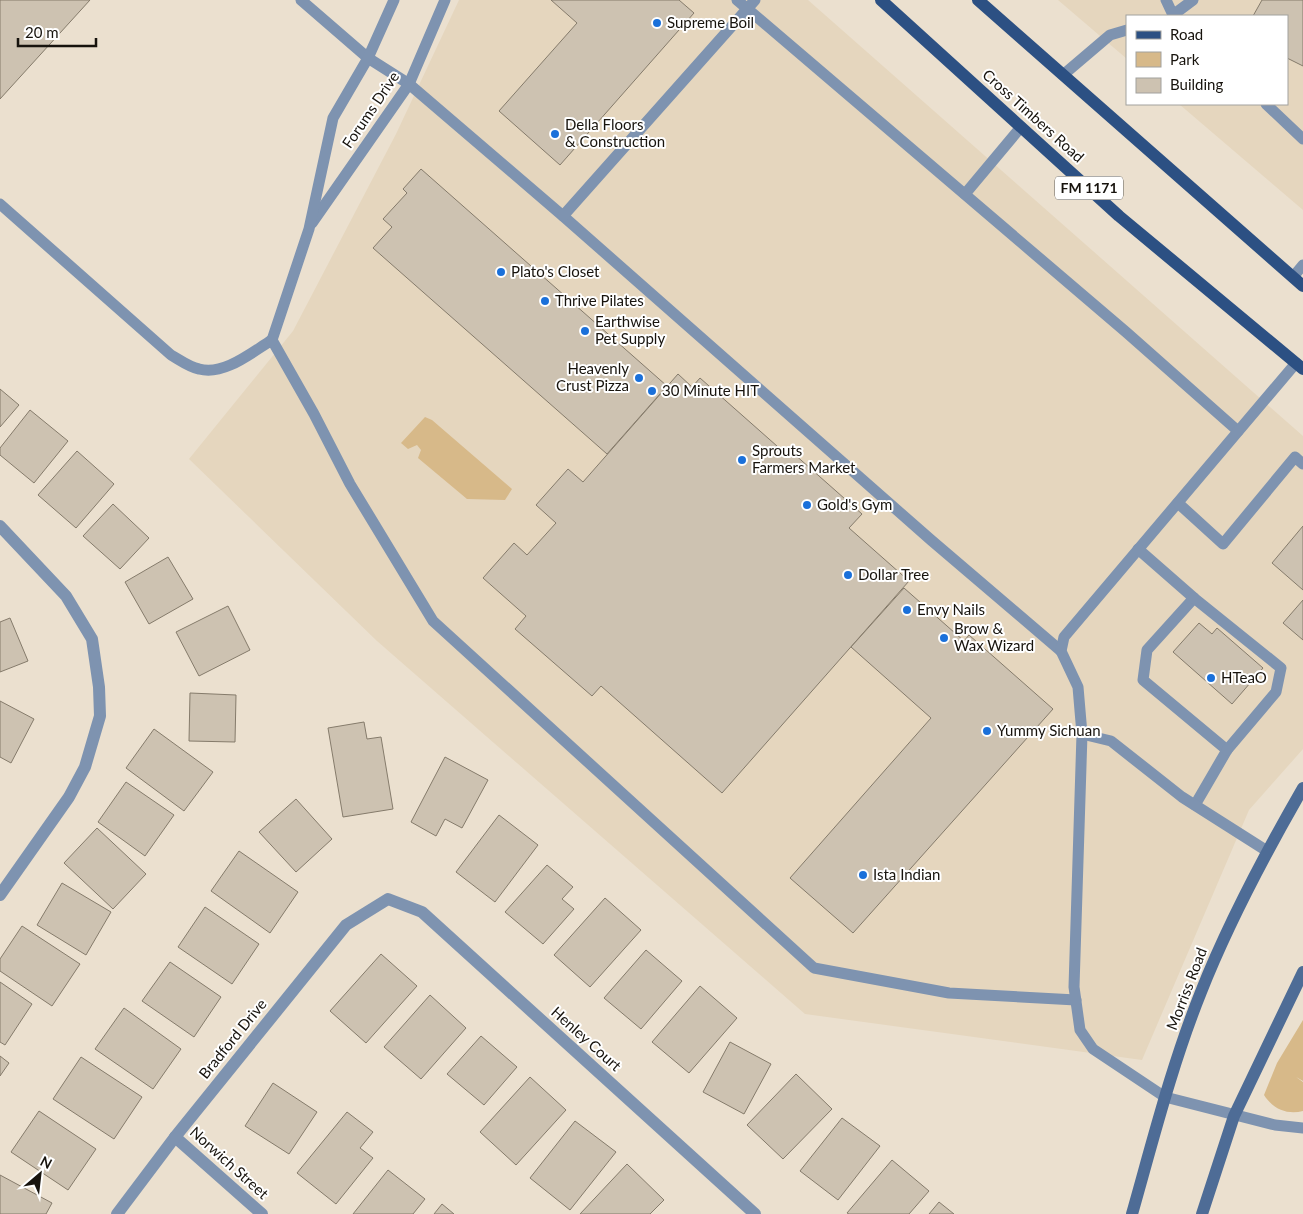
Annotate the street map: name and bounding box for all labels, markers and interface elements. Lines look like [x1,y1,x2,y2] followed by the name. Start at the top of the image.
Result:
[667,13,754,31] place label: Supreme Boil
[18,15,95,47] scale bar
[1126,15,1288,105] legend
[651,17,663,29] marker: Supreme Boil
[25,23,59,41] text: 20 m
[1170,25,1203,43] text: Road
[1170,50,1200,68] text: Park
[979,65,1088,165] street label: Cross Timbers Road
[338,68,402,151] street label: Forums Drive
[1170,75,1223,93] text: Building
[565,115,665,150] place label: Della Floors & Construction
[549,128,561,140] marker: Della Floors & Construction
[1055,177,1123,200] road number: FM 1171
[511,262,600,280] place label: Plato's Closet
[495,266,507,278] marker: Plato's Closet
[555,291,644,309] place label: Thrive Pilates
[539,295,551,307] marker: Thrive Pilates
[595,312,665,347] place label: Earthwise Pet Supply
[579,325,591,337] marker: Earthwise Pet Supply
[556,359,629,394] place label: Heavenly Crust Pizza
[633,372,645,384] marker: Heavenly Crust Pizza
[662,381,759,399] place label: 30 Minute HIT
[646,385,658,397] marker: 30 Minute HIT
[752,441,856,476] place label: Sprouts Farmers Market
[736,454,748,466] marker: Sprouts Farmers Market
[817,495,892,513] place label: Gold's Gym
[801,499,813,511] marker: Gold's Gym
[858,565,929,583] place label: Dollar Tree
[842,569,854,581] marker: Dollar Tree
[917,600,985,618] place label: Envy Nails
[901,604,913,616] marker: Envy Nails
[954,619,1034,654] place label: Brow & Wax Wizard
[938,632,950,644] marker: Brow & Wax Wizard
[1221,668,1267,686] place label: HTeaO
[1205,672,1217,684] marker: HTeaO
[997,721,1101,739] place label: Yummy Sichuan
[981,725,993,737] marker: Yummy Sichuan
[873,865,940,883] place label: Ista Indian
[857,869,869,881] marker: Ista Indian
[1162,945,1210,1032] street label: Morriss Road
[195,995,270,1082] street label: Bradford Drive
[548,1002,626,1075] street label: Henley Court
[187,1122,273,1203] street label: Norwich Street
[15,1149,65,1199] north arrow
[38,1152,55,1172] text: N

